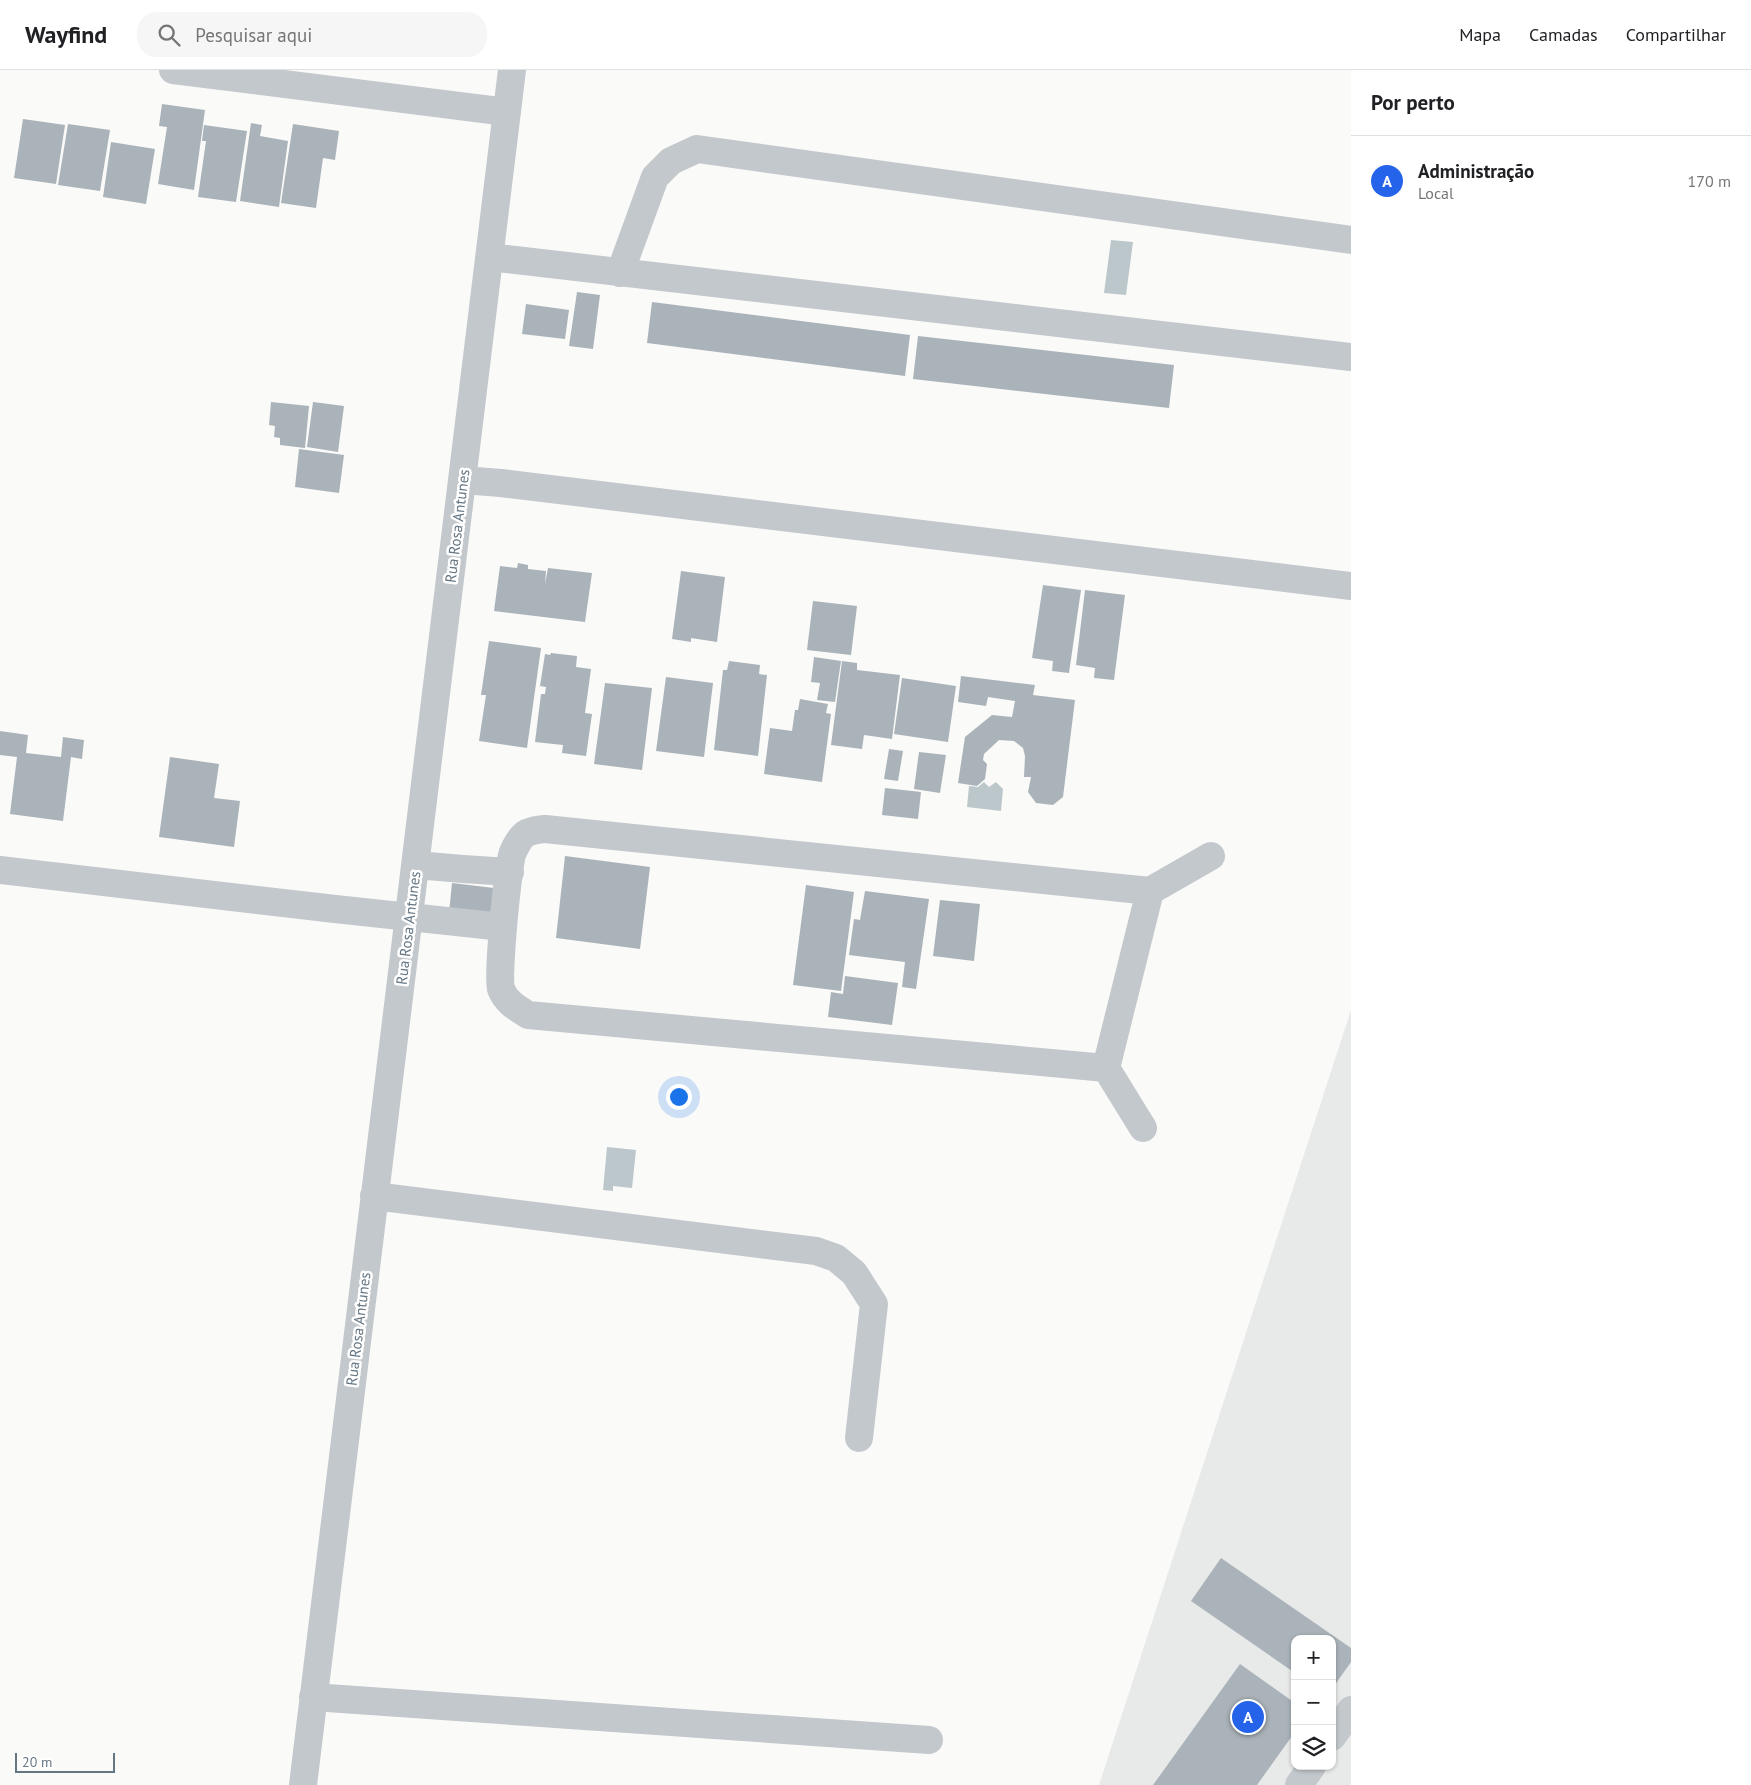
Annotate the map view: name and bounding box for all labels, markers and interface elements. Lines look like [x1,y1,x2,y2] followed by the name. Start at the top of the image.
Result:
[137,12,487,57] search box
[25,19,107,50] text: Wayfind
[155,21,183,49] icon: search
[195,23,312,47] text: Pesquisar aqui
[1459,23,1501,46] text: Mapa
[1529,23,1598,46] text: Camadas
[1626,23,1726,46] text: Compartilhar
[1371,89,1455,116] text: Por perto
[1418,159,1534,183] text: Administração
[1382,171,1392,191] text: A
[1688,171,1731,191] text: 170 m
[1418,183,1454,203] text: Local
[441,468,473,584] street label: Rua Rosa Antunes
[392,870,424,986] street label: Rua Rosa Antunes
[666,1084,692,1110] your location
[342,1271,374,1387] street label: Rua Rosa Antunes
[1291,1635,1336,1770] map controls
[1291,1635,1336,1680] button: +
[1291,1680,1336,1725] button: −
[1232,1698,1264,1736] pin: A
[1291,1725,1336,1770] button: layers
[15,1750,115,1773] scale bar
[22,1753,52,1771] text: 20 m

